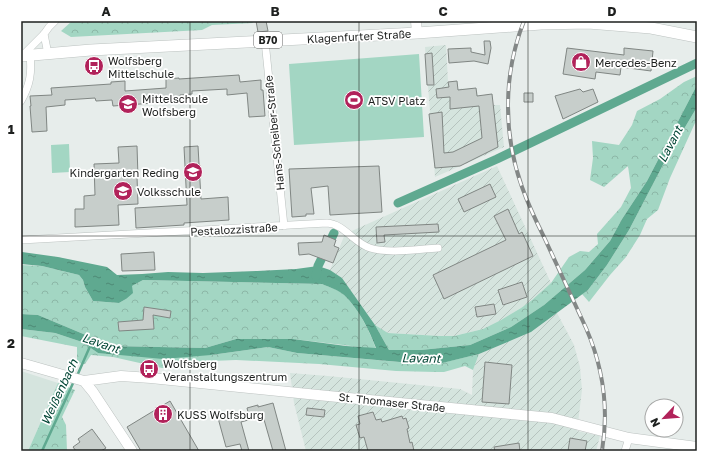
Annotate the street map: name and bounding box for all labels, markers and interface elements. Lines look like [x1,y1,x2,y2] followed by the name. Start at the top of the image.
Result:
[101,3,111,19] text: A
[270,3,280,19] text: B
[438,3,448,19] text: C
[607,3,617,19] text: D
[306,27,412,45] street label: Klagenfurter Straße
[254,32,282,48] road number: B70
[570,51,592,73] shop icon: Mercedes-Benz
[108,54,174,80] place label: Wolfsberg Mittelschule
[83,55,105,77] bus stop icon: Wolfsberg Mittelschule
[595,56,677,69] place label: Mercedes-Benz
[261,75,287,191] street label: Hans-Scheiber-Straße
[343,89,365,111] sports icon: ATSV Platz
[142,92,208,118] place label: Mittelschule Wolfsberg
[117,93,139,115] school or university icon: Mittelschule Wolfsberg
[368,94,426,107] place label: ATSV Platz
[8,121,15,137] text: 1
[654,122,686,165] water label: Lavant
[182,161,204,183] school or university icon: Kindergarten Reding
[70,166,179,179] place label: Kindergarten Reding
[112,180,134,202] school or university icon: Volksschule
[137,185,201,198] place label: Volksschule
[190,220,278,238] street label: Pestalozzistraße
[80,330,123,357] water label: Lavant
[7,335,15,351] text: 2
[402,350,442,366] water label: Lavant
[37,356,81,427] water label: Weißenbach
[163,357,287,383] place label: Wolfsberg Veranstaltungszentrum
[138,358,160,380] bus stop icon: Wolfsberg Veranstaltungszentrum
[338,390,446,414] street label: St. Thomaser Straße
[644,398,684,438] north arrow
[152,403,174,425] building icon: KUSS Wolfsburg
[177,408,264,421] place label: KUSS Wolfsburg
[647,416,662,429] text: N

